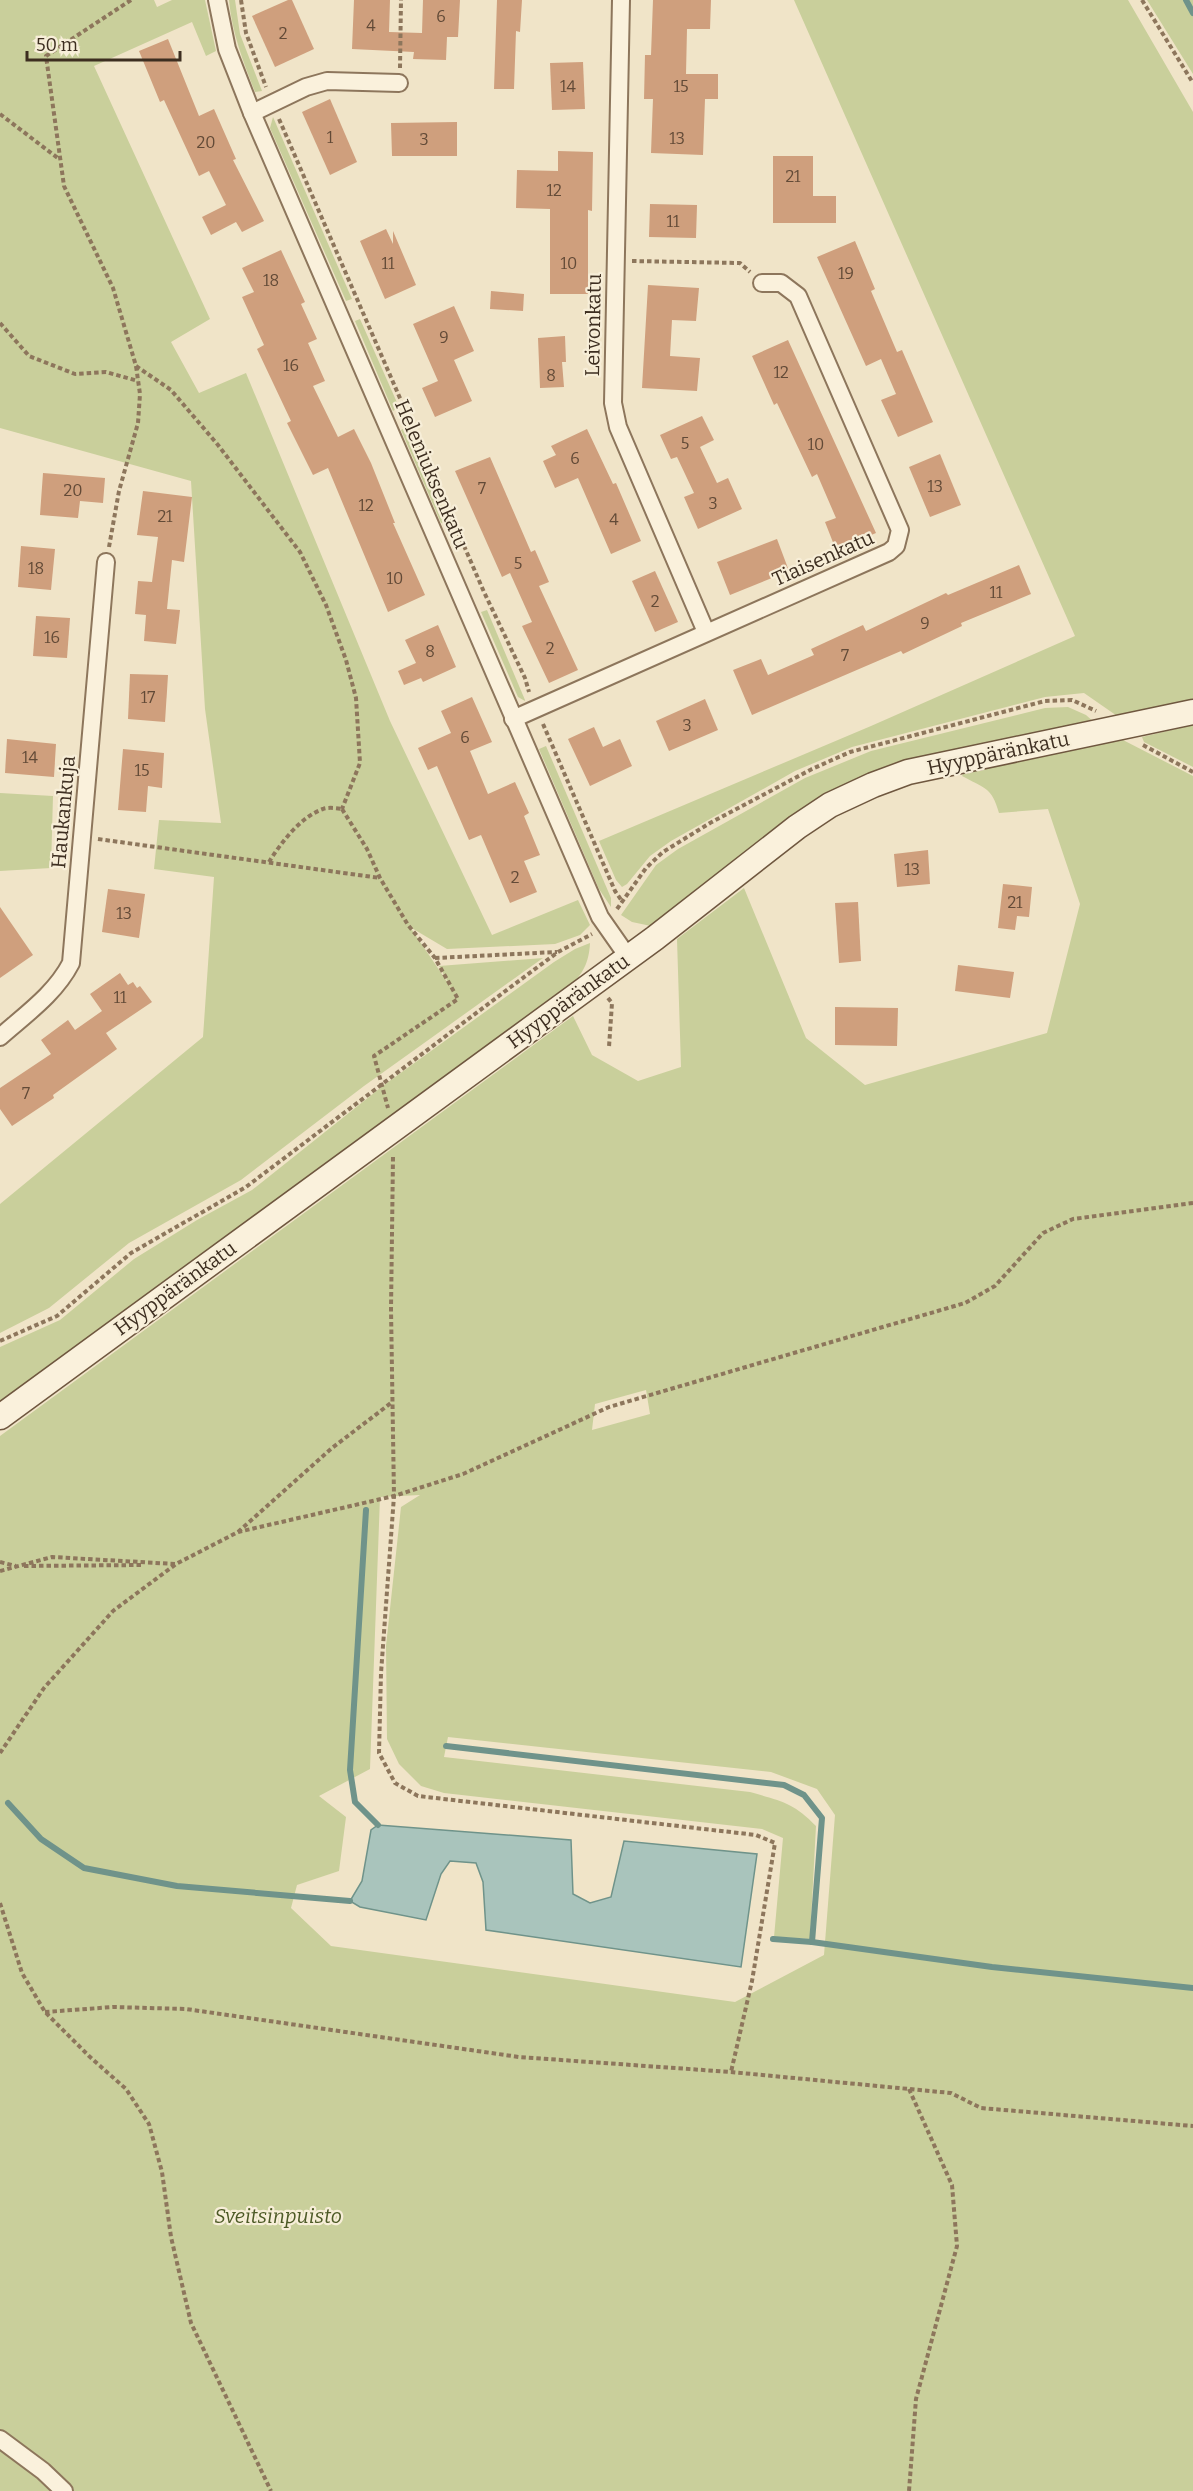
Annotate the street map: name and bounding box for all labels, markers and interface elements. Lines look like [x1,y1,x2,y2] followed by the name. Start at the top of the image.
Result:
[436,7,446,26] house number: 6
[366,16,376,35] house number: 4
[27,24,180,62] scale bar
[279,24,287,43] house number: 2
[36,34,78,56] text: 50 m
[560,77,577,96] house number: 14
[673,77,689,96] house number: 15
[327,128,334,147] house number: 1
[669,129,685,148] house number: 13
[419,130,429,149] house number: 3
[197,133,215,152] house number: 20
[785,167,801,186] house number: 21
[546,181,562,200] house number: 12
[667,212,680,231] house number: 11
[382,254,395,273] house number: 11
[561,254,577,273] house number: 10
[838,264,854,283] house number: 19
[263,271,279,290] house number: 18
[580,273,606,377] street label: Leivonkatu
[439,328,449,347] house number: 9
[283,356,299,375] house number: 16
[773,363,789,382] house number: 12
[546,366,556,385] house number: 8
[390,396,474,552] street label: Heleniuksenkatu
[681,434,689,453] house number: 5
[808,435,824,454] house number: 10
[570,449,580,468] house number: 6
[927,477,943,496] house number: 13
[478,479,486,498] house number: 7
[64,481,82,500] house number: 20
[708,494,718,513] house number: 3
[358,496,374,515] house number: 12
[157,507,173,526] house number: 21
[609,510,619,529] house number: 4
[769,525,877,591] street label: Tiaisenkatu
[514,554,522,573] house number: 5
[28,559,44,578] house number: 18
[387,569,403,588] house number: 10
[990,583,1003,602] house number: 11
[651,592,659,611] house number: 2
[920,614,930,633] house number: 9
[44,628,60,647] house number: 16
[546,639,554,658] house number: 2
[425,642,435,661] house number: 8
[841,646,849,665] house number: 7
[141,688,155,707] house number: 17
[682,716,692,735] house number: 3
[925,726,1071,780] street label: Hyyppäränkatu
[460,728,470,747] house number: 6
[22,748,39,767] house number: 14
[46,755,81,869] street label: Haukankuja
[134,761,150,780] house number: 15
[904,860,920,879] house number: 13
[511,868,519,887] house number: 2
[1007,893,1023,912] house number: 21
[116,904,132,923] house number: 13
[502,949,634,1053] street label: Hyyppäränkatu
[114,988,127,1007] house number: 11
[22,1084,30,1103] house number: 7
[109,1236,241,1340] street label: Hyyppäränkatu
[214,2204,342,2228] park label: Sveitsinpuisto

